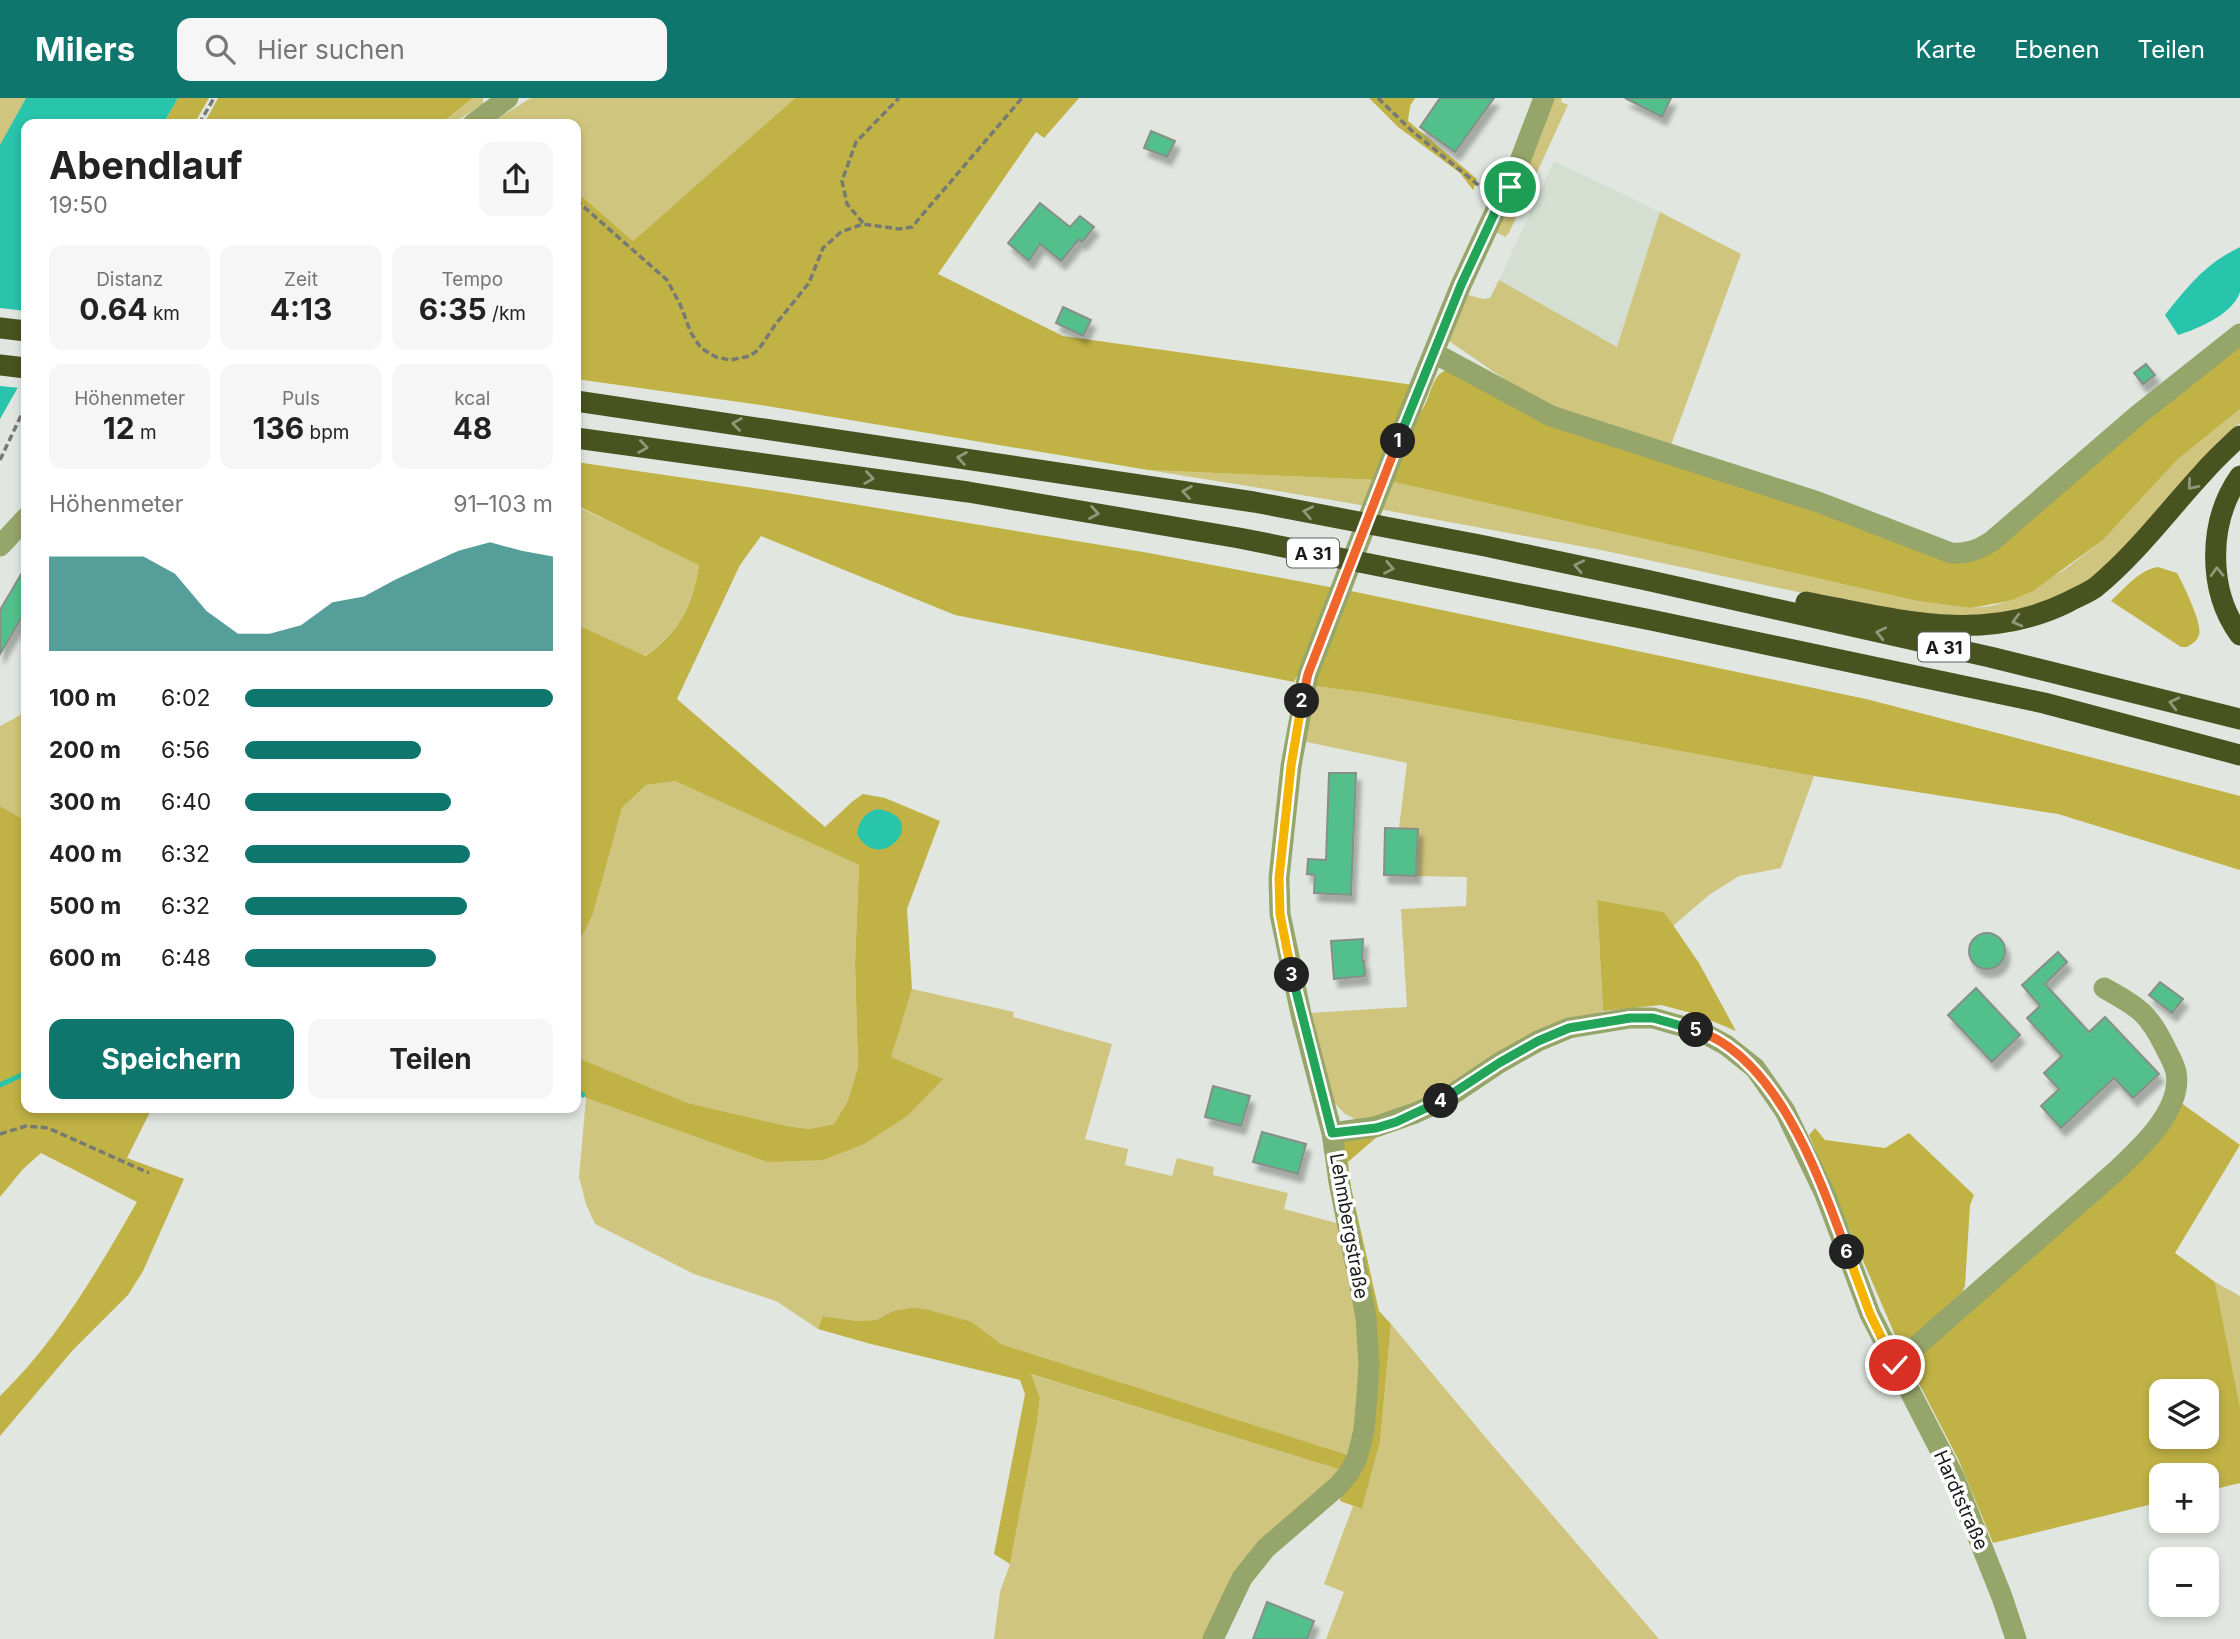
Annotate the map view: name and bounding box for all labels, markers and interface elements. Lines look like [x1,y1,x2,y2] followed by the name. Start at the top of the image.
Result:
[177,18,667,81] search box
[35,29,135,69] text: Milers
[201,30,239,68] icon: search
[257,34,405,65] text: Hier suchen
[1916,35,1976,64] text: Karte
[2014,35,2100,64] text: Ebenen
[2138,35,2205,64] text: Teilen
[49,142,243,188] text: Abendlauf
[479,142,553,216] button: share
[1480,157,1540,217] pin
[1491,168,1529,206] icon: arrive
[49,191,108,219] text: 19:50
[96,268,163,291] text: Distanz
[284,268,318,291] text: Zeit
[442,268,503,291] text: Tempo
[79,291,148,327] text: 0.64
[270,291,332,327] text: 4:13
[419,291,487,327] text: 6:35
[148,302,180,325] text: km
[487,302,526,325] text: /km
[74,387,185,410] text: Höhenmeter
[282,387,320,410] text: Puls
[454,387,490,410] text: kcal
[103,410,135,446] text: 12
[252,410,304,446] text: 136
[452,410,492,446] text: 48
[731,417,743,432] one-way arrow
[135,421,157,444] text: m
[304,421,350,444] text: bpm
[1380,424,1416,458] pin: 1
[1393,429,1402,452] text: 1
[638,440,649,455] one-way arrow
[956,451,968,466] one-way arrow
[863,470,875,485] one-way arrow
[2188,477,2200,490] one-way arrow
[1181,485,1193,500] one-way arrow
[49,490,183,518] text: Höhenmeter
[453,490,553,518] text: 91–103 m
[1088,505,1099,520] one-way arrow
[1302,506,1314,521] one-way arrow
[1287,538,1339,568] road number: A 31
[1383,559,1395,574] one-way arrow
[1573,559,1585,574] one-way arrow
[2210,566,2225,577] one-way arrow
[2011,612,2023,627] one-way arrow
[1875,627,1887,641] one-way arrow
[1918,632,1970,662] road number: A 31
[49,684,116,712] text: 100 m
[161,684,210,712] text: 6:02
[1284,684,1320,718] pin: 2
[1296,689,1307,712] text: 2
[2168,697,2180,711] one-way arrow
[49,736,121,764] text: 200 m
[161,736,210,764] text: 6:56
[49,788,121,816] text: 300 m
[161,788,211,816] text: 6:40
[49,840,122,868] text: 400 m
[161,840,210,868] text: 6:32
[49,892,121,920] text: 500 m
[161,892,210,920] text: 6:32
[49,944,121,972] text: 600 m
[161,944,211,972] text: 6:48
[1274,958,1310,992] pin: 3
[1285,963,1298,986] text: 3
[1678,1012,1714,1048] pin: 5
[1689,1018,1702,1041] text: 5
[49,1019,294,1099] button: Speichern
[308,1019,553,1099] button: Teilen
[1424,1084,1458,1118] pin: 4
[1434,1089,1447,1112] text: 4
[1325,1151,1373,1301] street label: Lehmbergstraße
[1829,1234,1864,1270] pin: 6
[1840,1240,1853,1263] text: 6
[1865,1335,1925,1395] pin
[1876,1346,1914,1384] icon: check
[2149,1379,2219,1617] map controls
[2149,1379,2219,1449] button: layers
[1929,1447,1993,1553] street label: Hardtstraße
[2149,1463,2219,1533] button: +
[2149,1547,2219,1617] button: −

